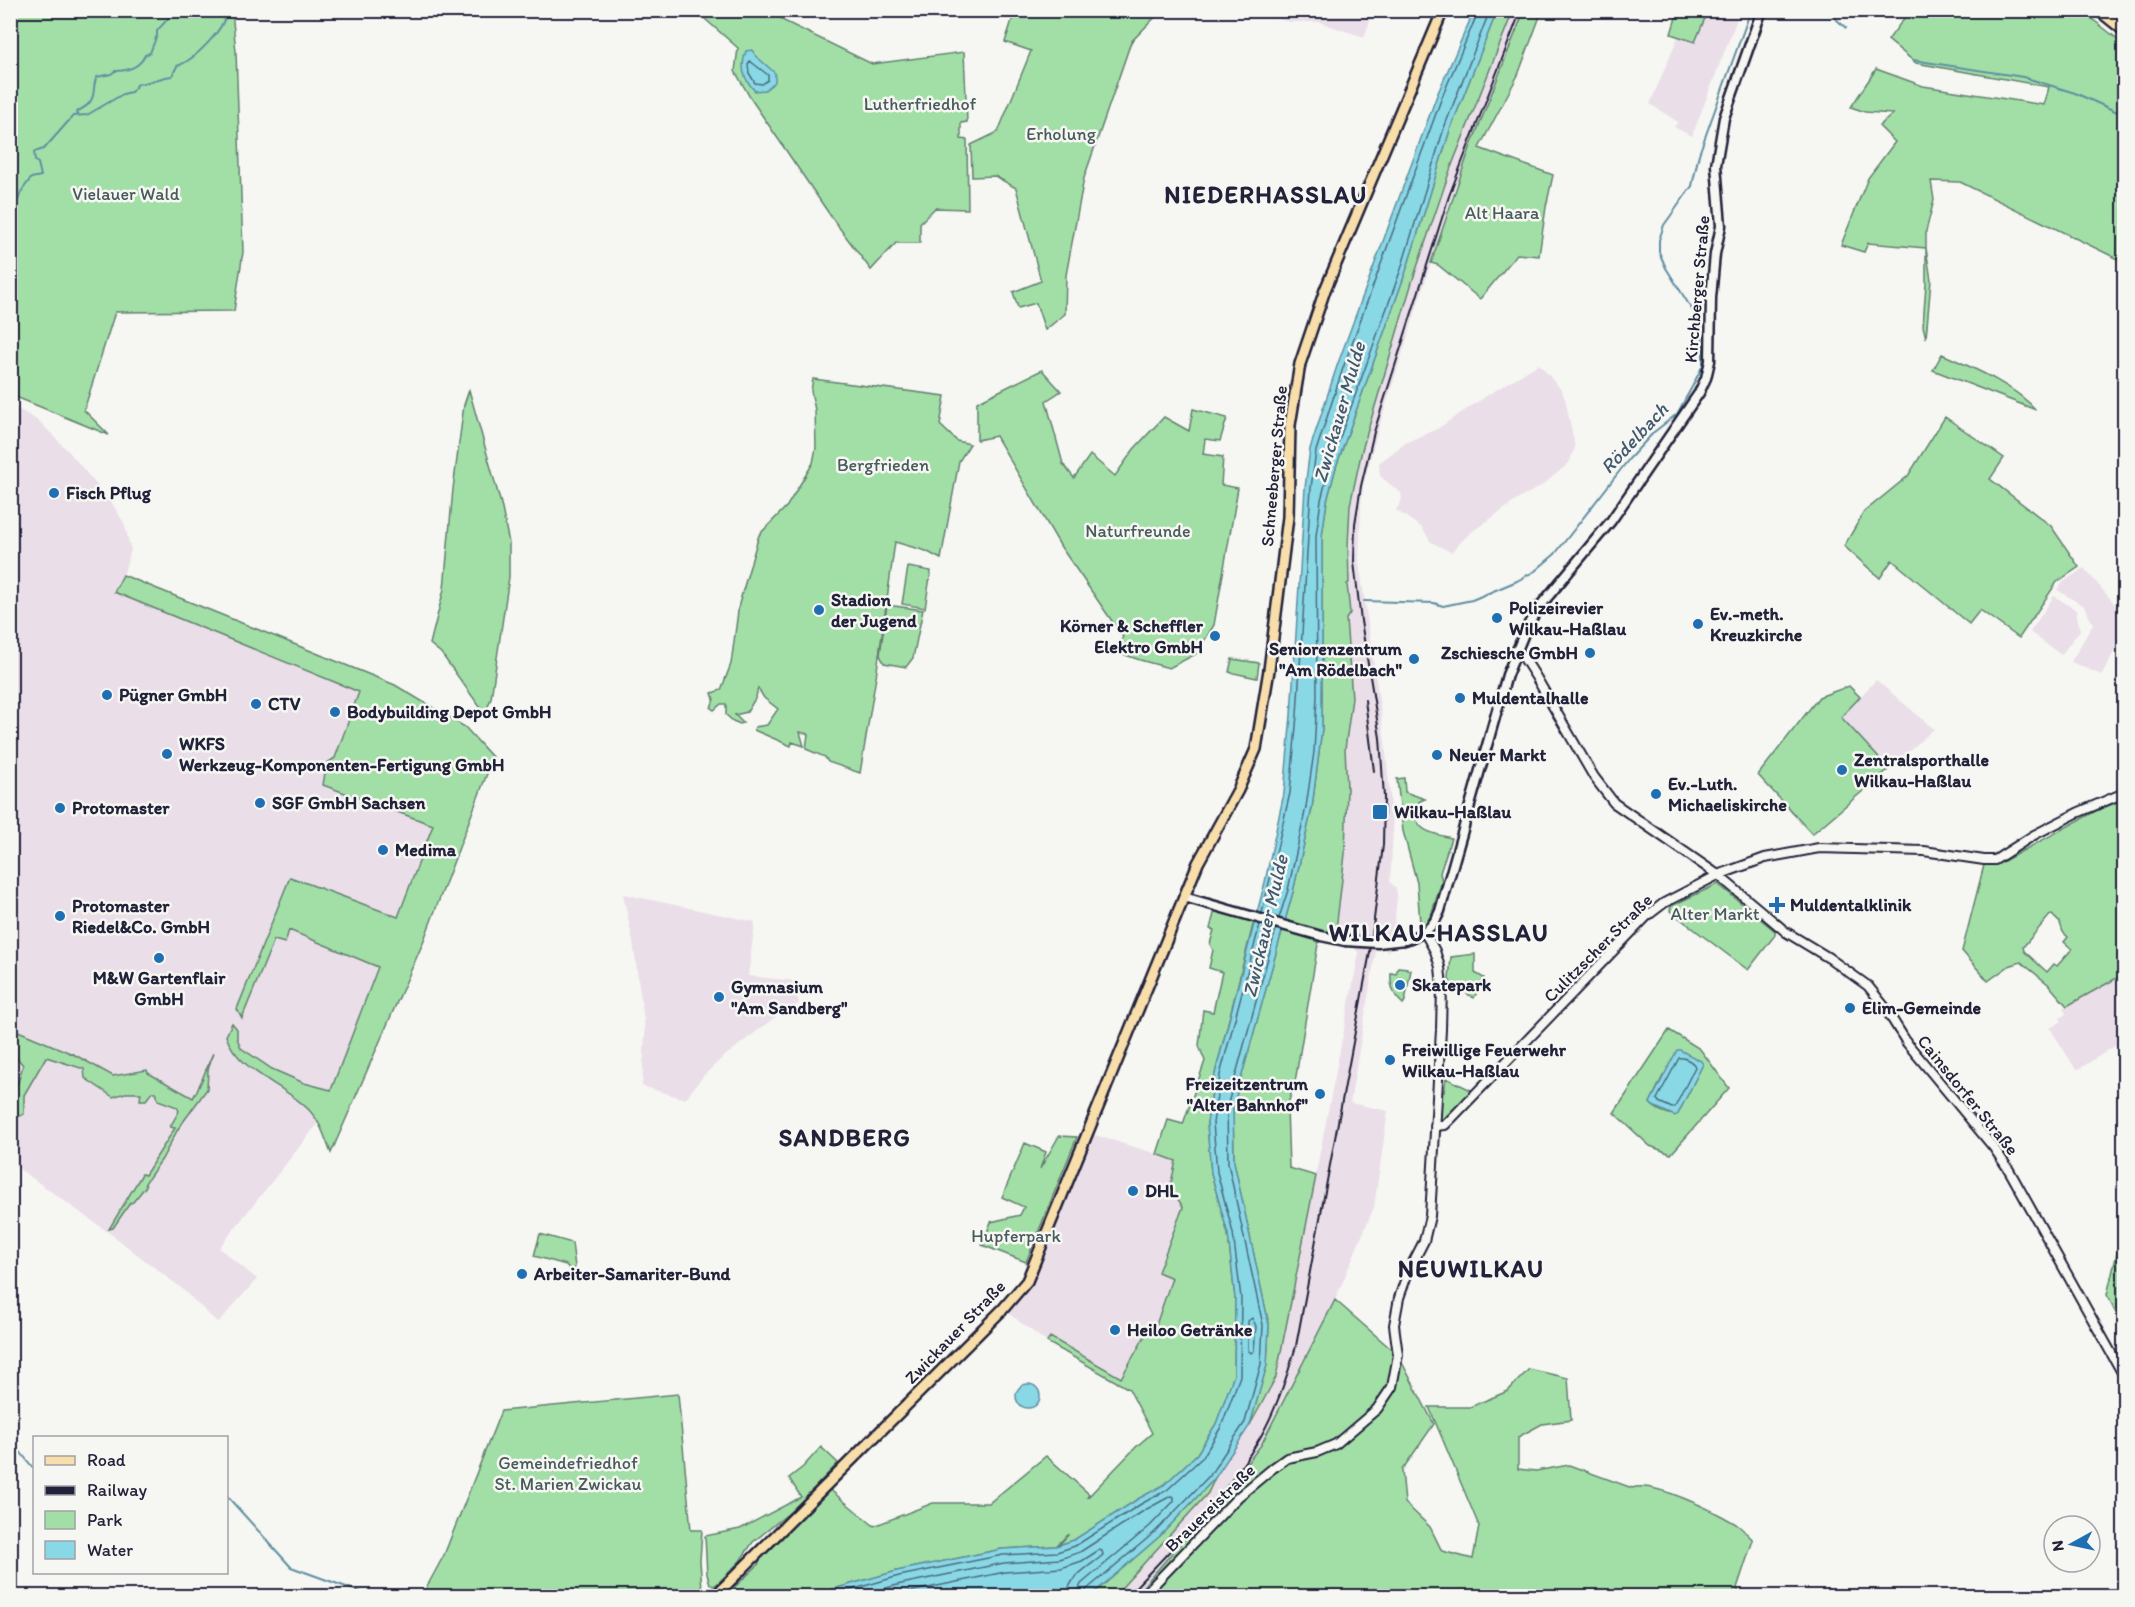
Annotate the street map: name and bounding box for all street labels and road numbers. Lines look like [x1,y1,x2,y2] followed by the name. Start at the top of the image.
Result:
[1680,214,1714,364] street label: Kirchberger Straße
[1256,385,1292,547] street label: Schneeberger Straße
[1539,889,1657,1007] street label: Culitzscher Straße
[1913,1030,2023,1160] street label: Cainsdorfer Straße
[900,1276,1010,1388] street label: Zwickauer Straße
[1160,1459,1260,1557] street label: Brauereistraße

